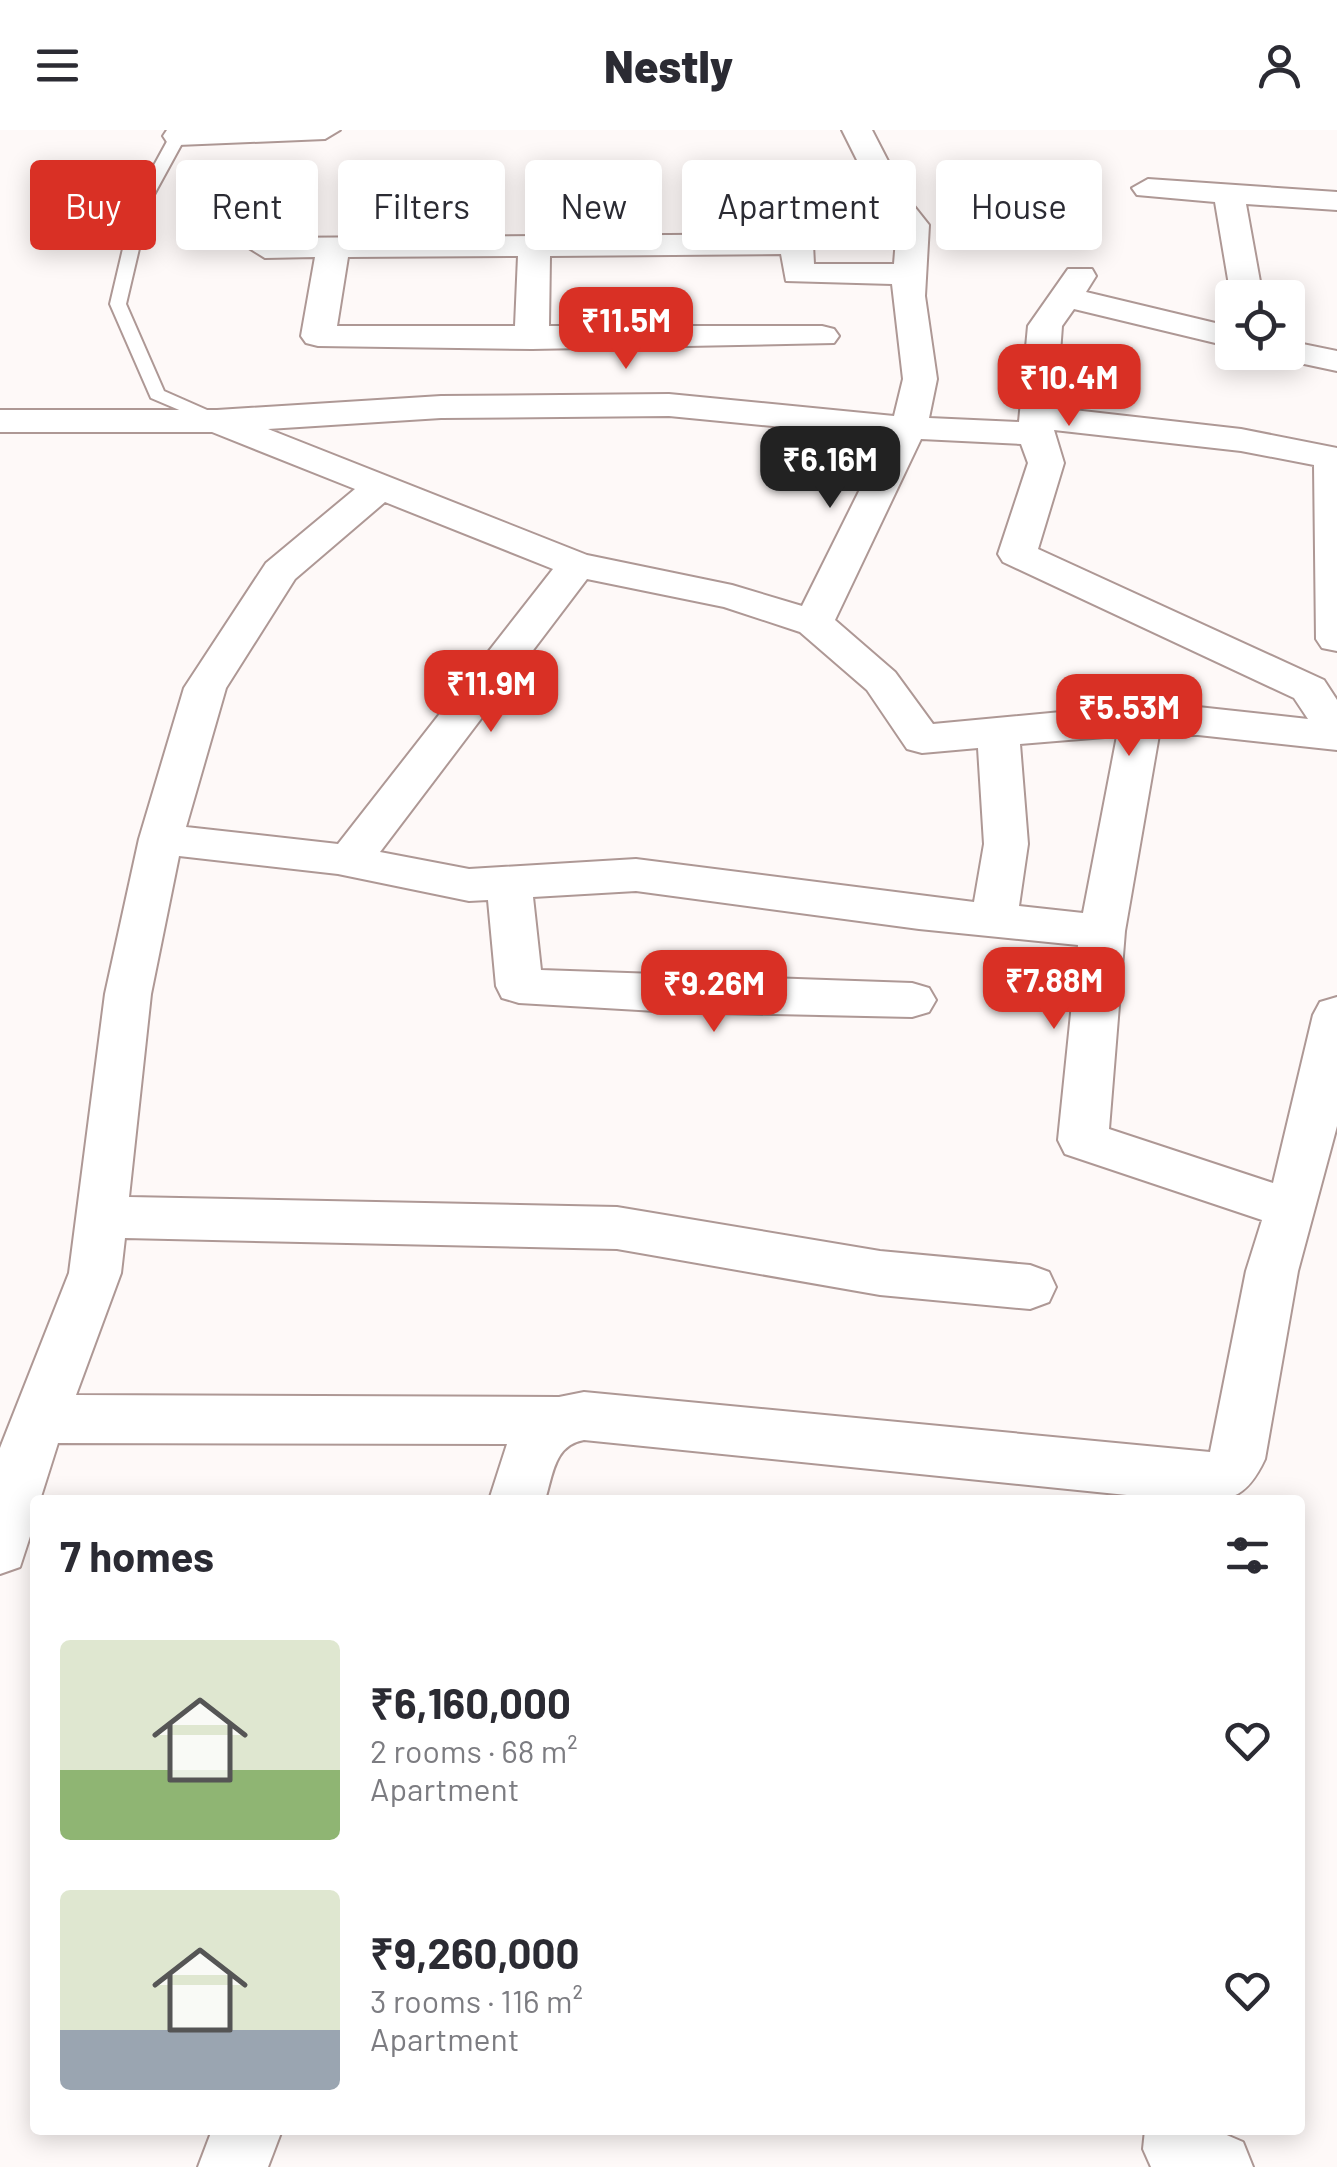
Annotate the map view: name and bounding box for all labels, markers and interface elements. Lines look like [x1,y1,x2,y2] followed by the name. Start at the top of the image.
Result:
[30,38,85,93] icon: menu
[604,38,733,92] text: Nestly
[1252,38,1307,93] icon: person
[30,160,156,250] chip: Buy
[176,160,318,250] chip: Rent
[338,160,505,250] chip: Filters
[525,160,662,250] chip: New
[682,160,916,250] chip: Apartment
[936,160,1102,250] chip: House
[1215,280,1305,370] map controls
[1215,280,1305,370] button: locate
[545,287,707,372] pin: ₹11.5M
[581,300,671,338] text: ₹11.5M
[988,344,1150,429] pin: ₹10.4M
[1020,357,1118,395] text: ₹10.4M
[749,426,911,511] pin: ₹6.16M
[782,439,878,477] text: ₹6.16M
[410,650,572,735] pin: ₹11.9M
[446,663,536,701] text: ₹11.9M
[1048,674,1210,759] pin: ₹5.53M
[1078,687,1180,725] text: ₹5.53M
[973,947,1135,1032] pin: ₹7.88M
[633,950,795,1035] pin: ₹9.26M
[1005,960,1103,998] text: ₹7.88M
[663,963,765,1001] text: ₹9.26M
[1220,1528,1275,1583] icon: filters
[60,1530,214,1580] text: 7 homes
[370,1677,571,1727] text: ₹6,160,000
[140,1680,260,1800] icon: home
[1220,1713,1275,1768] icon: heart
[370,1731,578,1769] text: 2 rooms · 68 m²
[370,1769,519,1807] text: Apartment
[370,1927,579,1977] text: ₹9,260,000
[140,1930,260,2050] icon: home
[1220,1963,1275,2018] icon: heart
[370,1981,583,2019] text: 3 rooms · 116 m²
[370,2019,519,2057] text: Apartment

